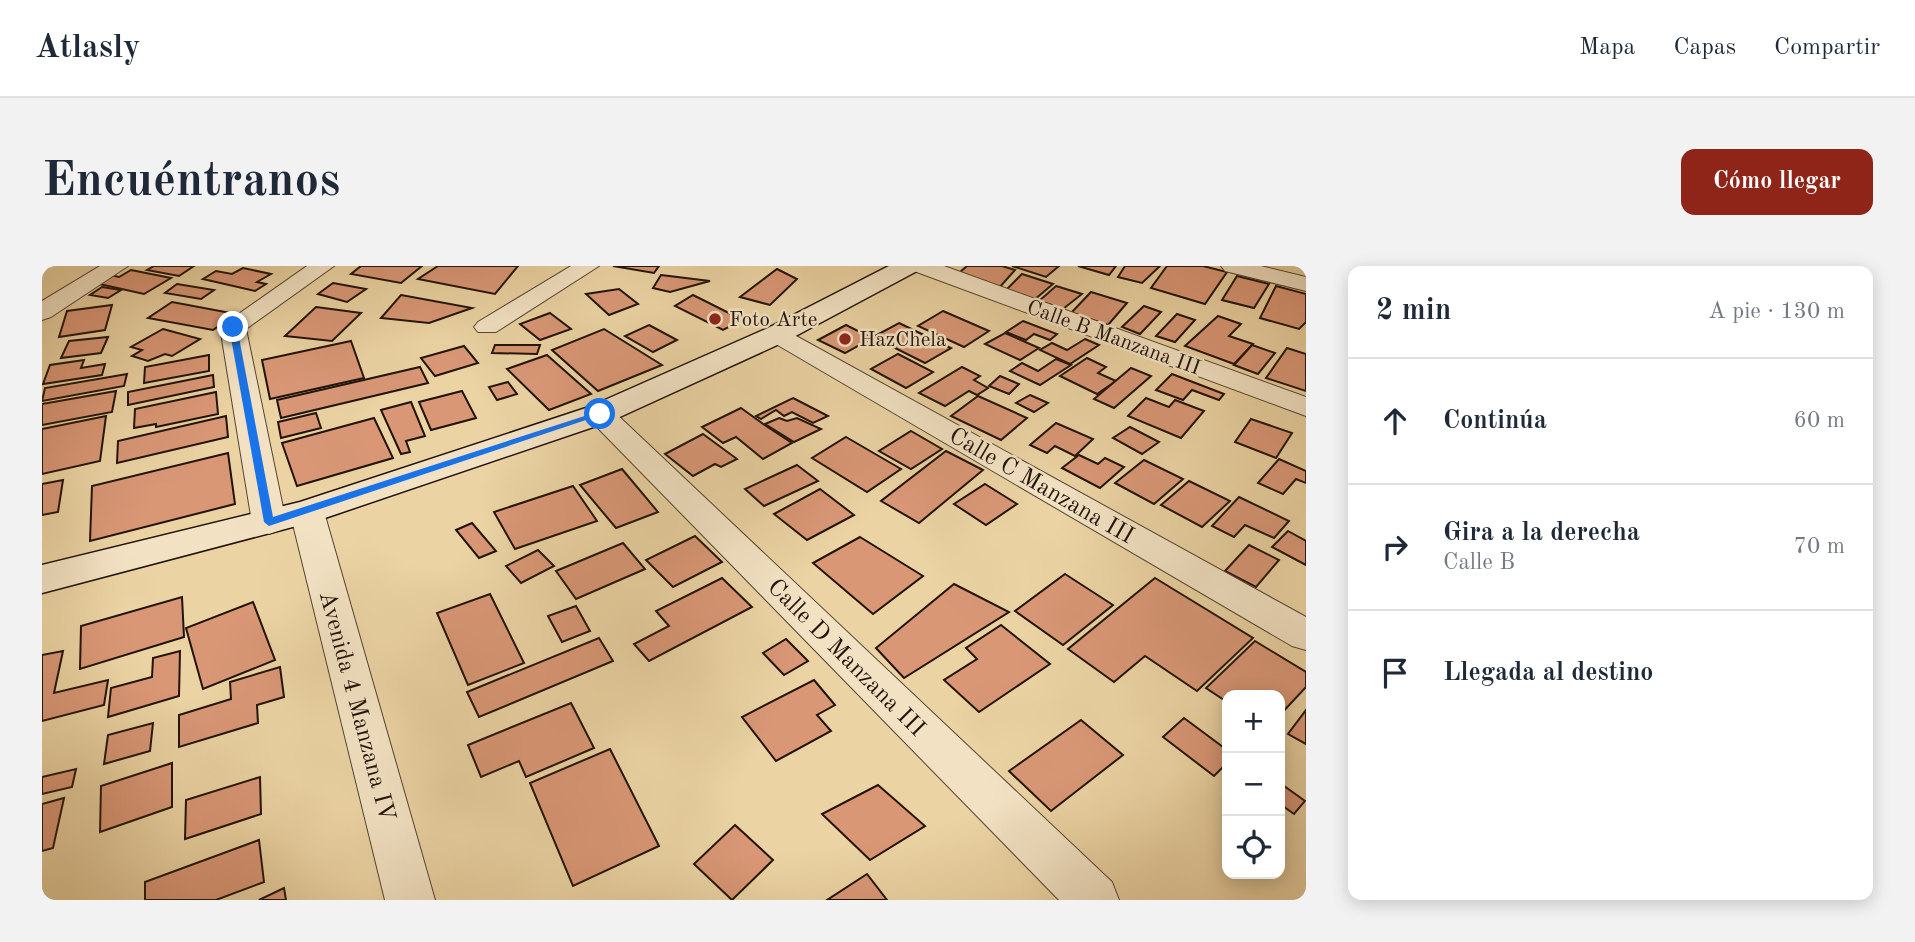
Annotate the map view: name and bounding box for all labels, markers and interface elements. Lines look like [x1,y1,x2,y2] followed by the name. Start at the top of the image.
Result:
[35,32,140,65] text: Atlasly
[1579,36,1635,60] text: Mapa
[1673,36,1736,60] text: Capas
[1774,36,1880,60] text: Compartir
[1681,149,1873,215] button: Cómo llegar
[42,158,340,207] text: Encuéntranos
[1376,296,1451,326] text: 2 min
[1024,297,1203,380] street label: Calle B Manzana III
[1708,300,1845,323] text: A pie · 130 m
[729,310,817,331] place label: Foto Arte
[217,311,248,342] route end
[707,311,723,327] marker: Foto Arte
[859,330,946,351] place label: HazChela
[837,331,853,347] marker: HazChela
[584,398,615,429] route start
[1376,402,1414,440] icon: ahead
[1443,408,1547,434] text: Continúa
[1794,409,1845,432] text: 60 m
[945,424,1137,549] street label: Calle C Manzana III
[1443,520,1640,546] text: Gira a la derecha
[1376,528,1414,566] icon: right
[1794,535,1845,558] text: 70 m
[1443,551,1515,574] text: Calle B
[762,575,929,742] street label: Calle D Manzana III
[314,589,398,824] street label: Avenida 4 Manzana IV
[1376,654,1414,692] icon: arrive
[1443,660,1653,686] text: Llegada al destino
[1222,690,1285,879] map controls
[1222,690,1285,753] button: +
[1222,753,1285,816] button: −
[1222,816,1285,879] button: locate

